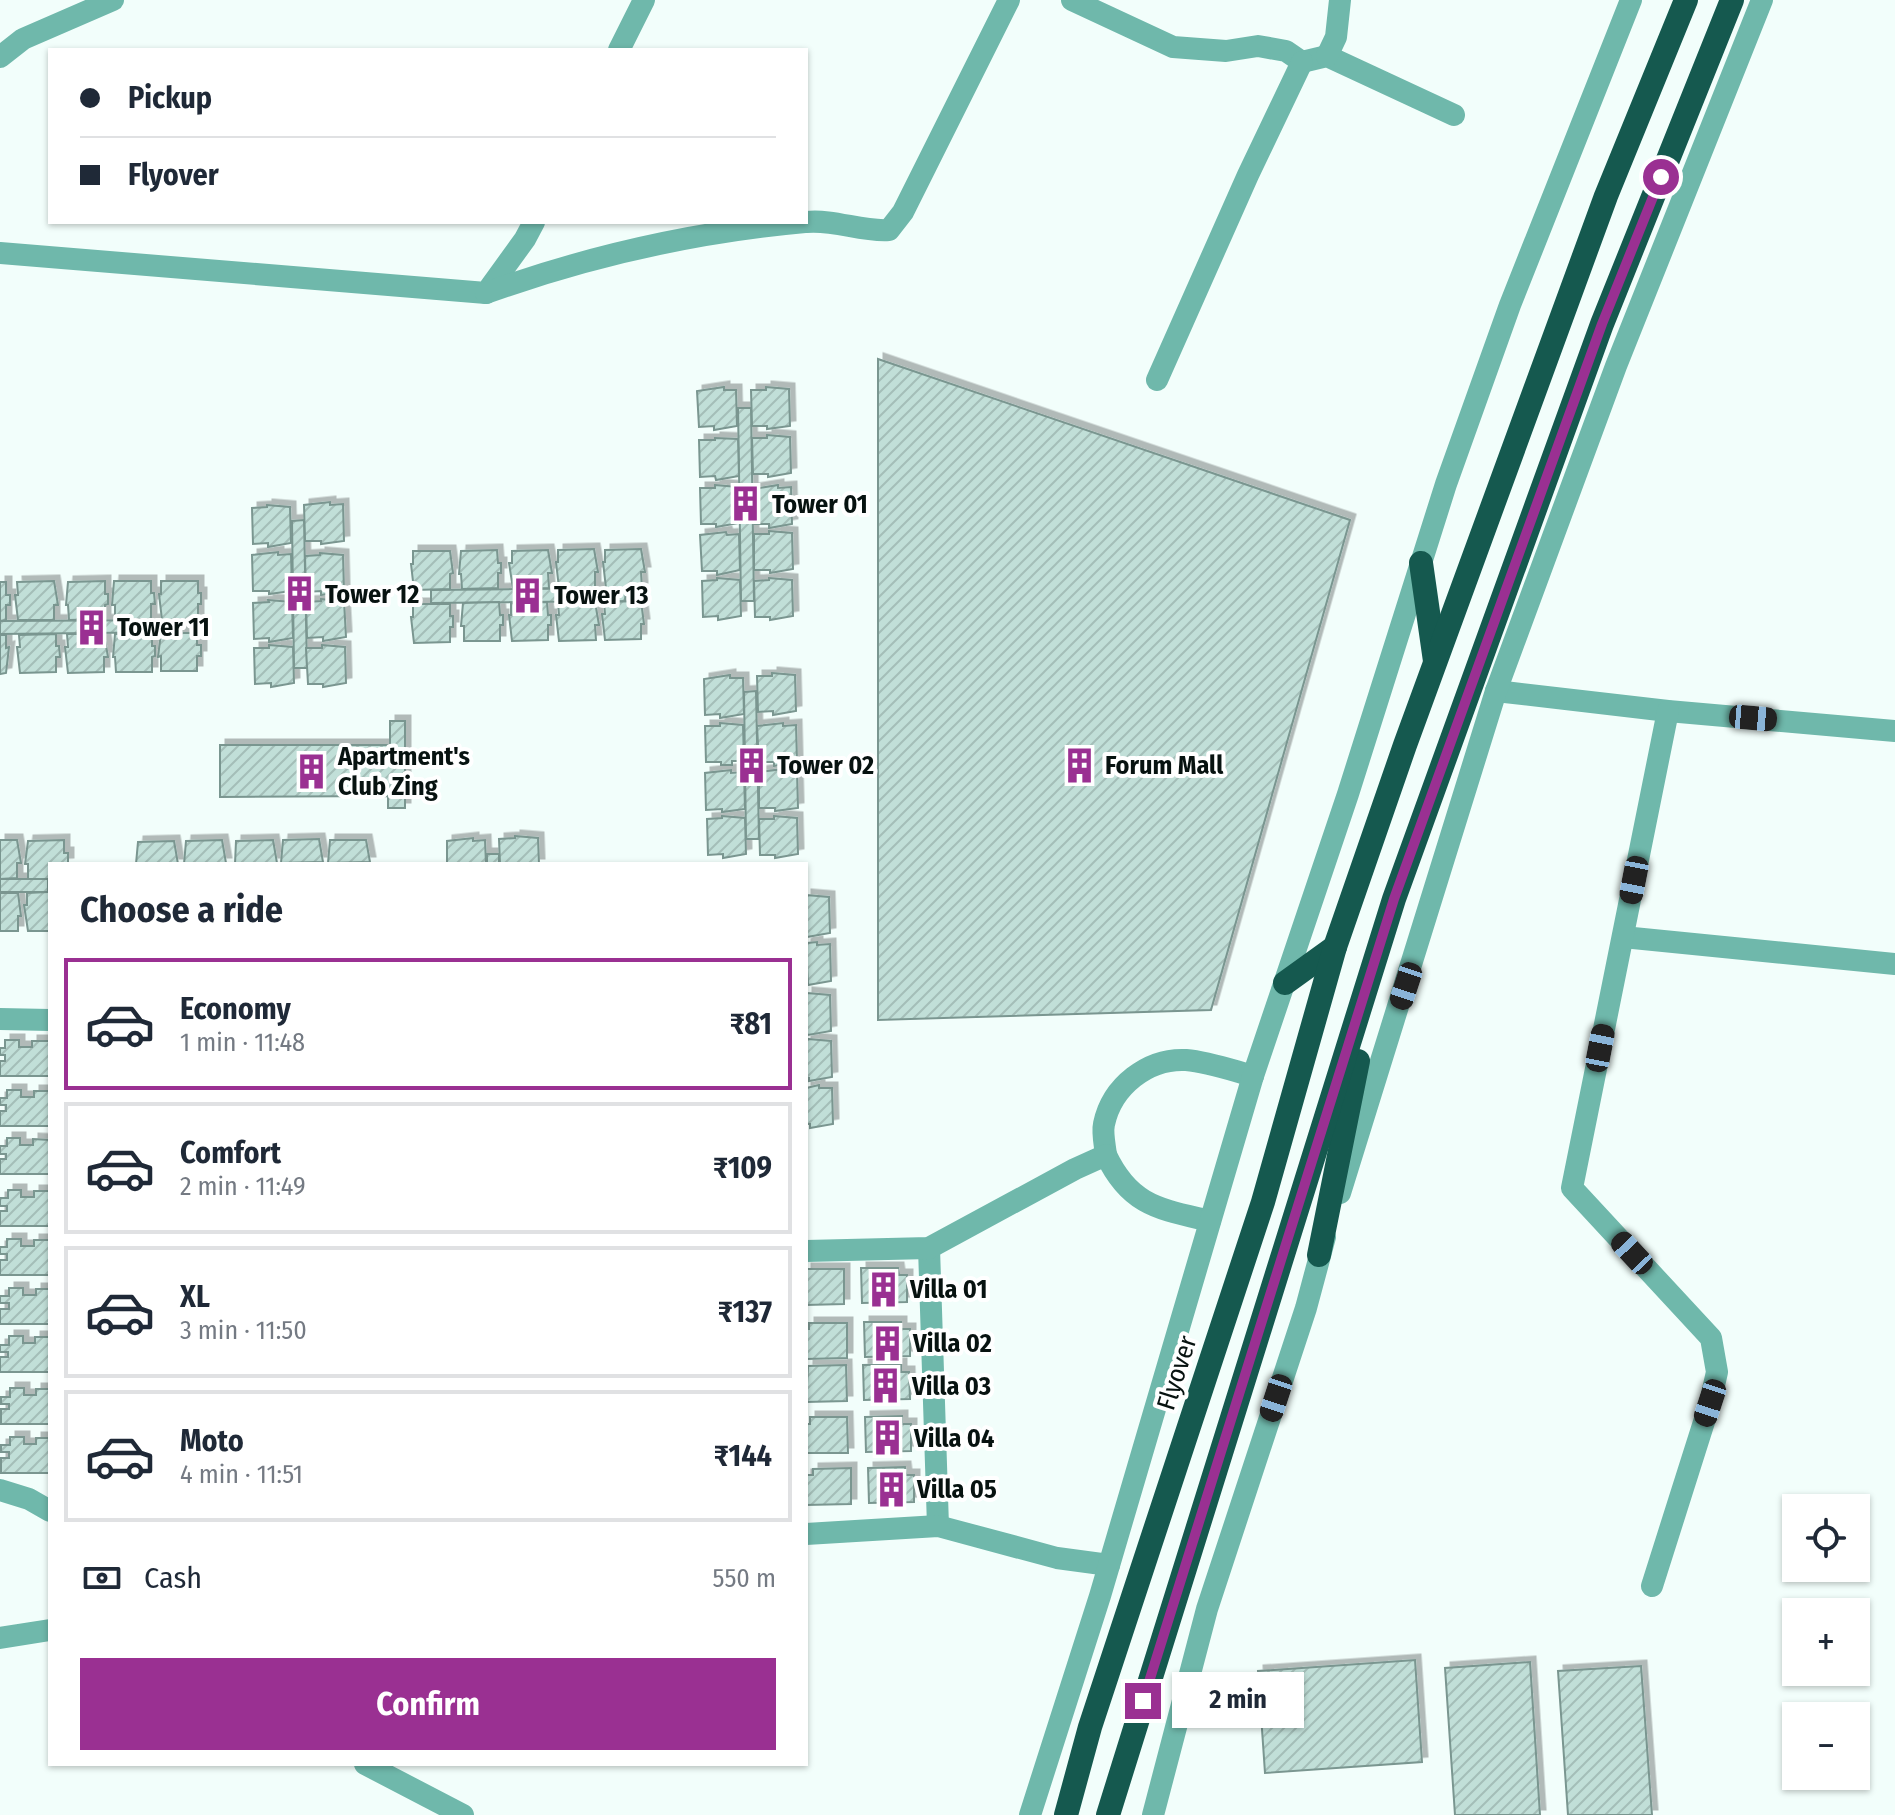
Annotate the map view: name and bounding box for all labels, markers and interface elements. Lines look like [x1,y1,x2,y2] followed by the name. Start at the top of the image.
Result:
[128,80,212,116] text: Pickup
[128,157,219,193] text: Flyover
[1643,159,1679,195] route start
[727,485,765,523] building icon: Tower 01
[772,489,868,520] place label: Tower 01
[280,575,318,613] building icon: Tower 12
[509,576,547,614] building icon: Tower 13
[325,579,419,610] place label: Tower 12
[554,580,648,611] place label: Tower 13
[72,608,110,646] building icon: Tower 11
[117,612,210,643] place label: Tower 11
[1728,704,1778,732] car
[337,741,470,802] place label: Apartment's Club Zing
[732,746,770,784] building icon: Tower 02
[1060,746,1098,784] building icon: Forum Mall
[777,750,874,781] place label: Tower 02
[1105,750,1224,781] place label: Forum Mall
[293,752,331,790] building icon: Apartment's Club Zing
[1618,854,1650,906] car
[80,888,283,932] text: Choose a ride
[1387,959,1425,1013] car
[84,988,156,1060] icon: car
[180,991,291,1027] text: Economy
[730,1006,772,1042] text: ₹81
[1584,1022,1616,1074] car
[180,1027,305,1058] text: 1 min · 11:48
[84,1132,156,1204] icon: car
[180,1135,281,1171] text: Comfort
[713,1150,772,1186] text: ₹109
[180,1171,306,1202] text: 2 min · 11:49
[1607,1227,1657,1279] car
[865,1270,903,1308] building icon: Villa 01
[909,1274,987,1305] place label: Villa 01
[84,1276,156,1348] icon: car
[180,1279,210,1315] text: XL
[718,1294,772,1330] text: ₹137
[180,1315,307,1346] text: 3 min · 11:50
[868,1324,906,1362] building icon: Villa 02
[912,1328,992,1359] place label: Villa 02
[1150,1332,1204,1414] street label: Flyover
[867,1367,905,1405] building icon: Villa 03
[911,1371,991,1402] place label: Villa 03
[1257,1371,1295,1425] car
[1691,1376,1729,1430] car
[869,1419,907,1457] building icon: Villa 04
[84,1420,156,1492] icon: car
[180,1423,244,1459] text: Moto
[913,1423,994,1454] place label: Villa 04
[714,1438,772,1474] text: ₹144
[180,1459,303,1490] text: 4 min · 11:51
[872,1470,910,1508] building icon: Villa 05
[916,1474,997,1505] place label: Villa 05
[1782,1494,1870,1790] map controls
[1782,1494,1870,1582] button: locate
[80,1556,124,1600] icon: cash
[144,1560,202,1596] text: Cash
[713,1563,776,1594] text: 550 m
[1782,1598,1870,1686] button: +
[80,1658,776,1750] button: Confirm
[1171,1673,1303,1729] callout: 2 min
[1125,1683,1161,1719] route end
[1209,1684,1267,1715] text: 2 min
[1782,1702,1870,1790] button: −

